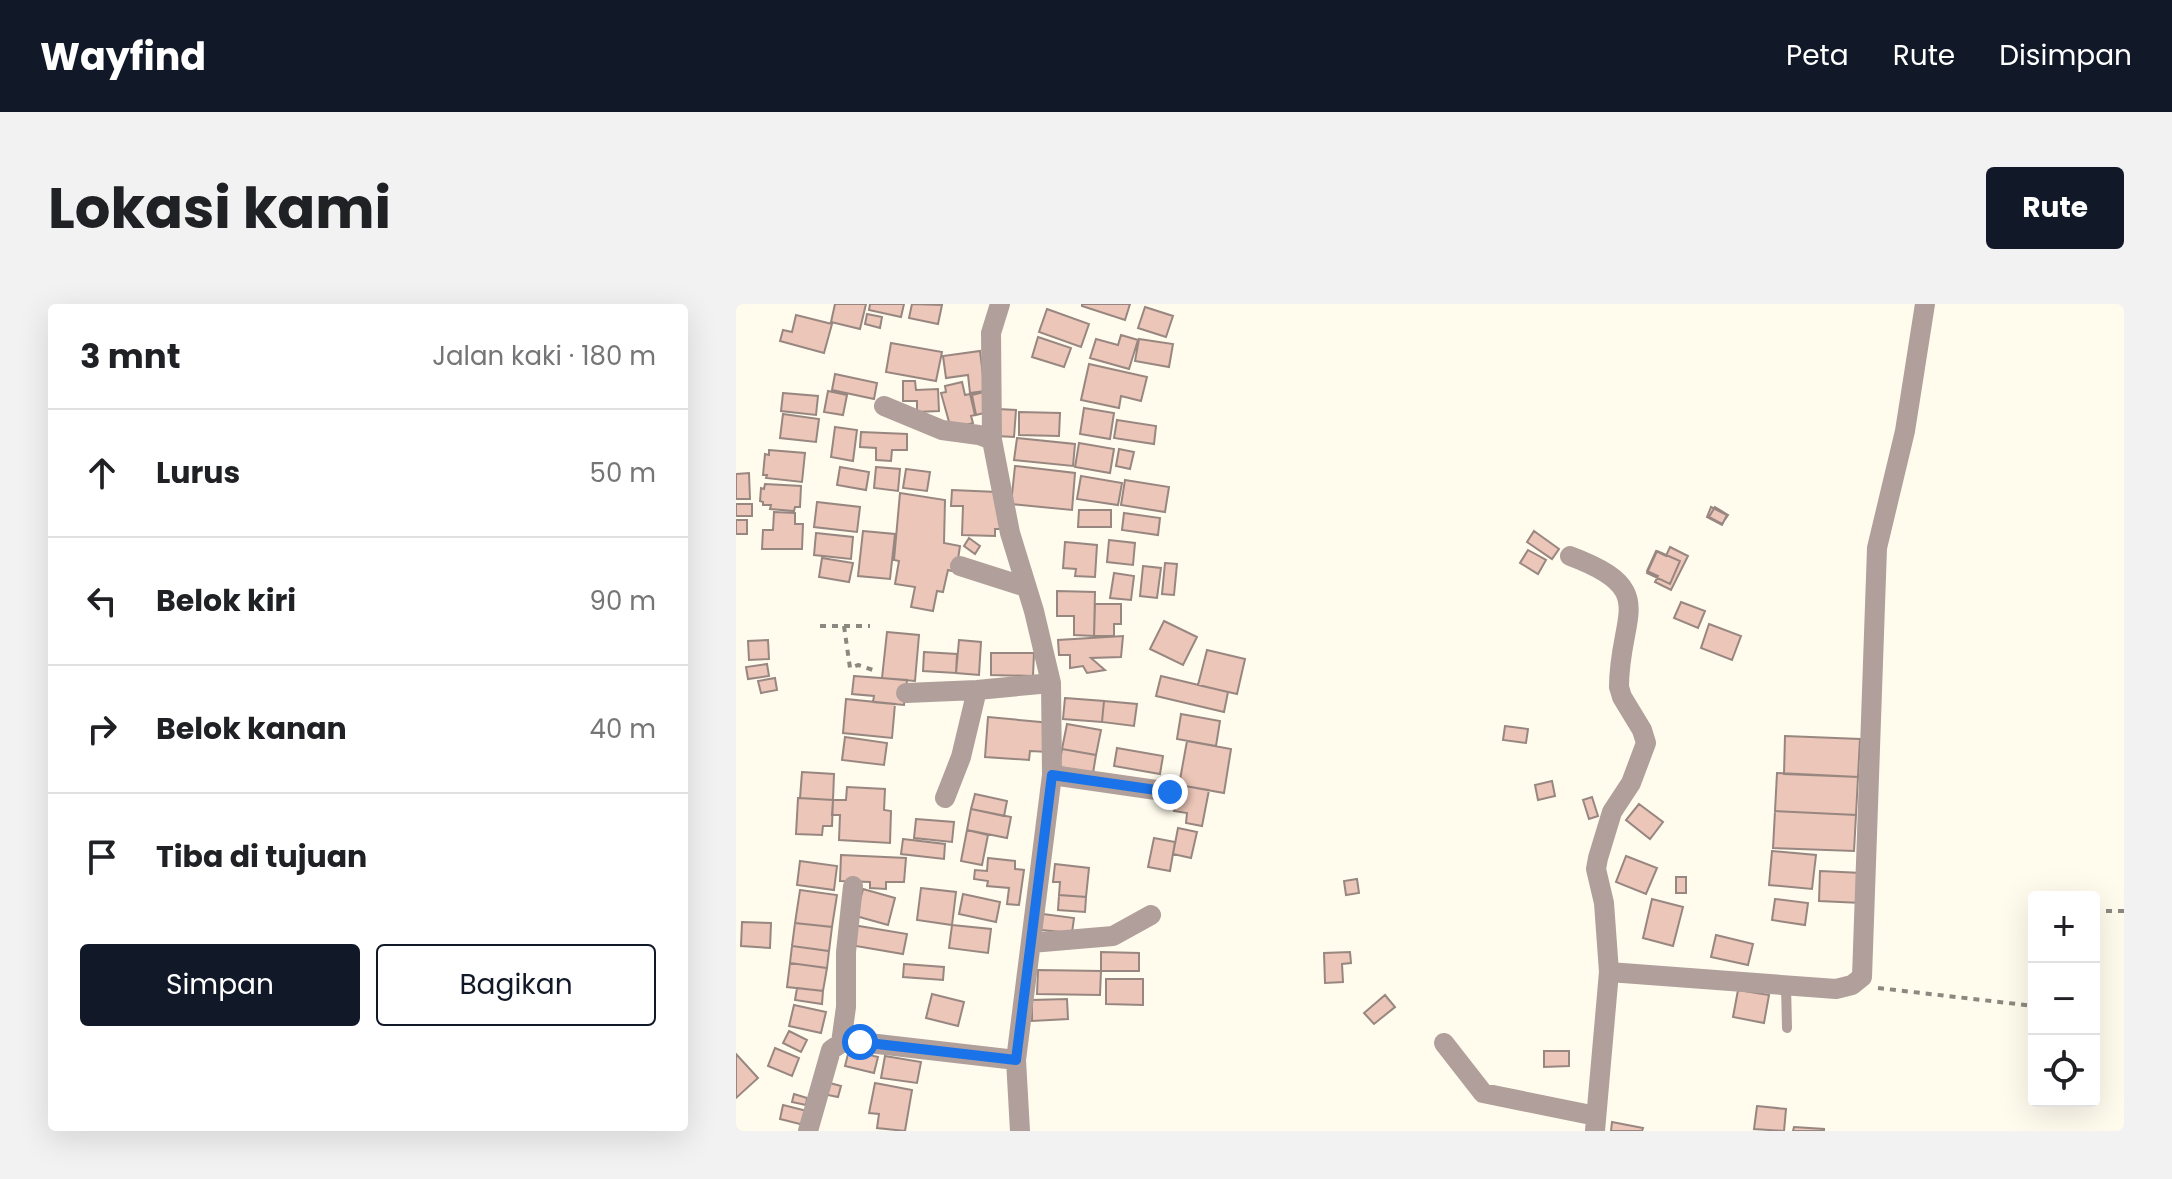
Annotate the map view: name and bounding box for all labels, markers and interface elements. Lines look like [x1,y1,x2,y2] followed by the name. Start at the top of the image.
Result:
[40,30,206,83] text: Wayfind
[1786,36,1849,75] text: Peta
[1893,36,1955,75] text: Rute
[1999,36,2132,75] text: Disimpan
[1986,167,2124,249] button: Rute
[48,169,391,248] text: Lokasi kami
[80,332,181,380] text: 3 mnt
[432,338,656,374] text: Jalan kaki · 180 m
[80,451,124,495] icon: ahead
[156,451,240,494] text: Lurus
[590,455,656,491] text: 50 m
[80,579,124,623] icon: left
[156,579,296,622] text: Belok kiri
[590,583,656,619] text: 90 m
[80,707,124,751] icon: right
[156,707,347,750] text: Belok kanan
[590,711,656,747] text: 40 m
[1152,774,1188,810] route end
[80,835,124,879] icon: arrive
[156,835,367,878] text: Tiba di tujuan
[2028,891,2100,1107] map controls
[2028,891,2100,963] button: +
[80,944,360,1026] button: Simpan
[376,944,656,1026] button: Bagikan
[2028,963,2100,1035] button: −
[842,1024,878,1060] route start
[2028,1035,2100,1107] button: locate

